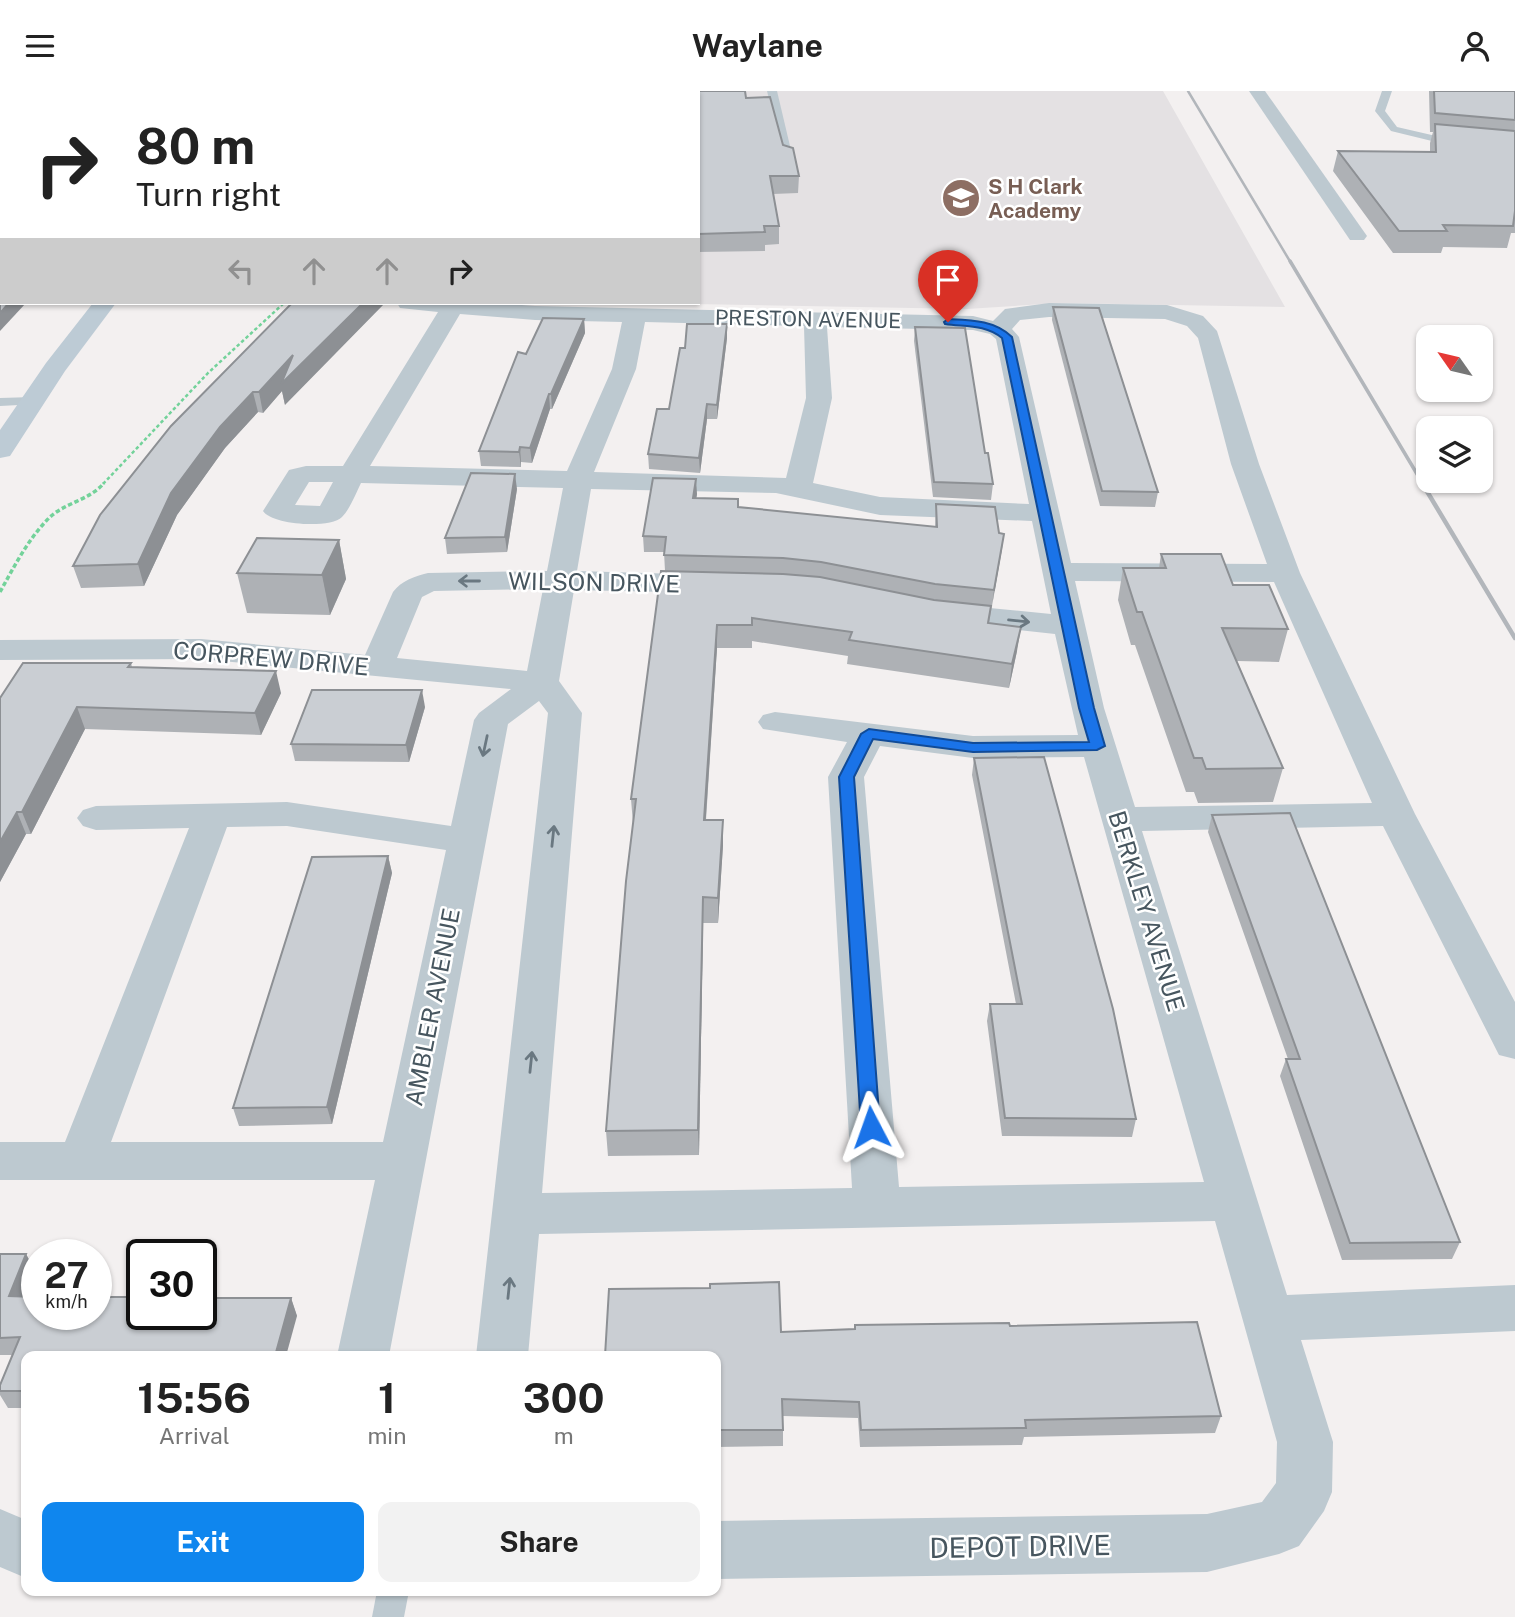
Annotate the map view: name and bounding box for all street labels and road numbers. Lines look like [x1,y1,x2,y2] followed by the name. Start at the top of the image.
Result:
[715,305,901,333] street label: PRESTON AVENUE
[508,567,680,597] street label: WILSON DRIVE
[172,635,370,681] street label: CORPREW DRIVE
[1103,807,1191,1015] street label: BERKLEY AVENUE
[399,906,465,1108] street label: AMBLER AVENUE
[929,1528,1111,1564] street label: DEPOT DRIVE

